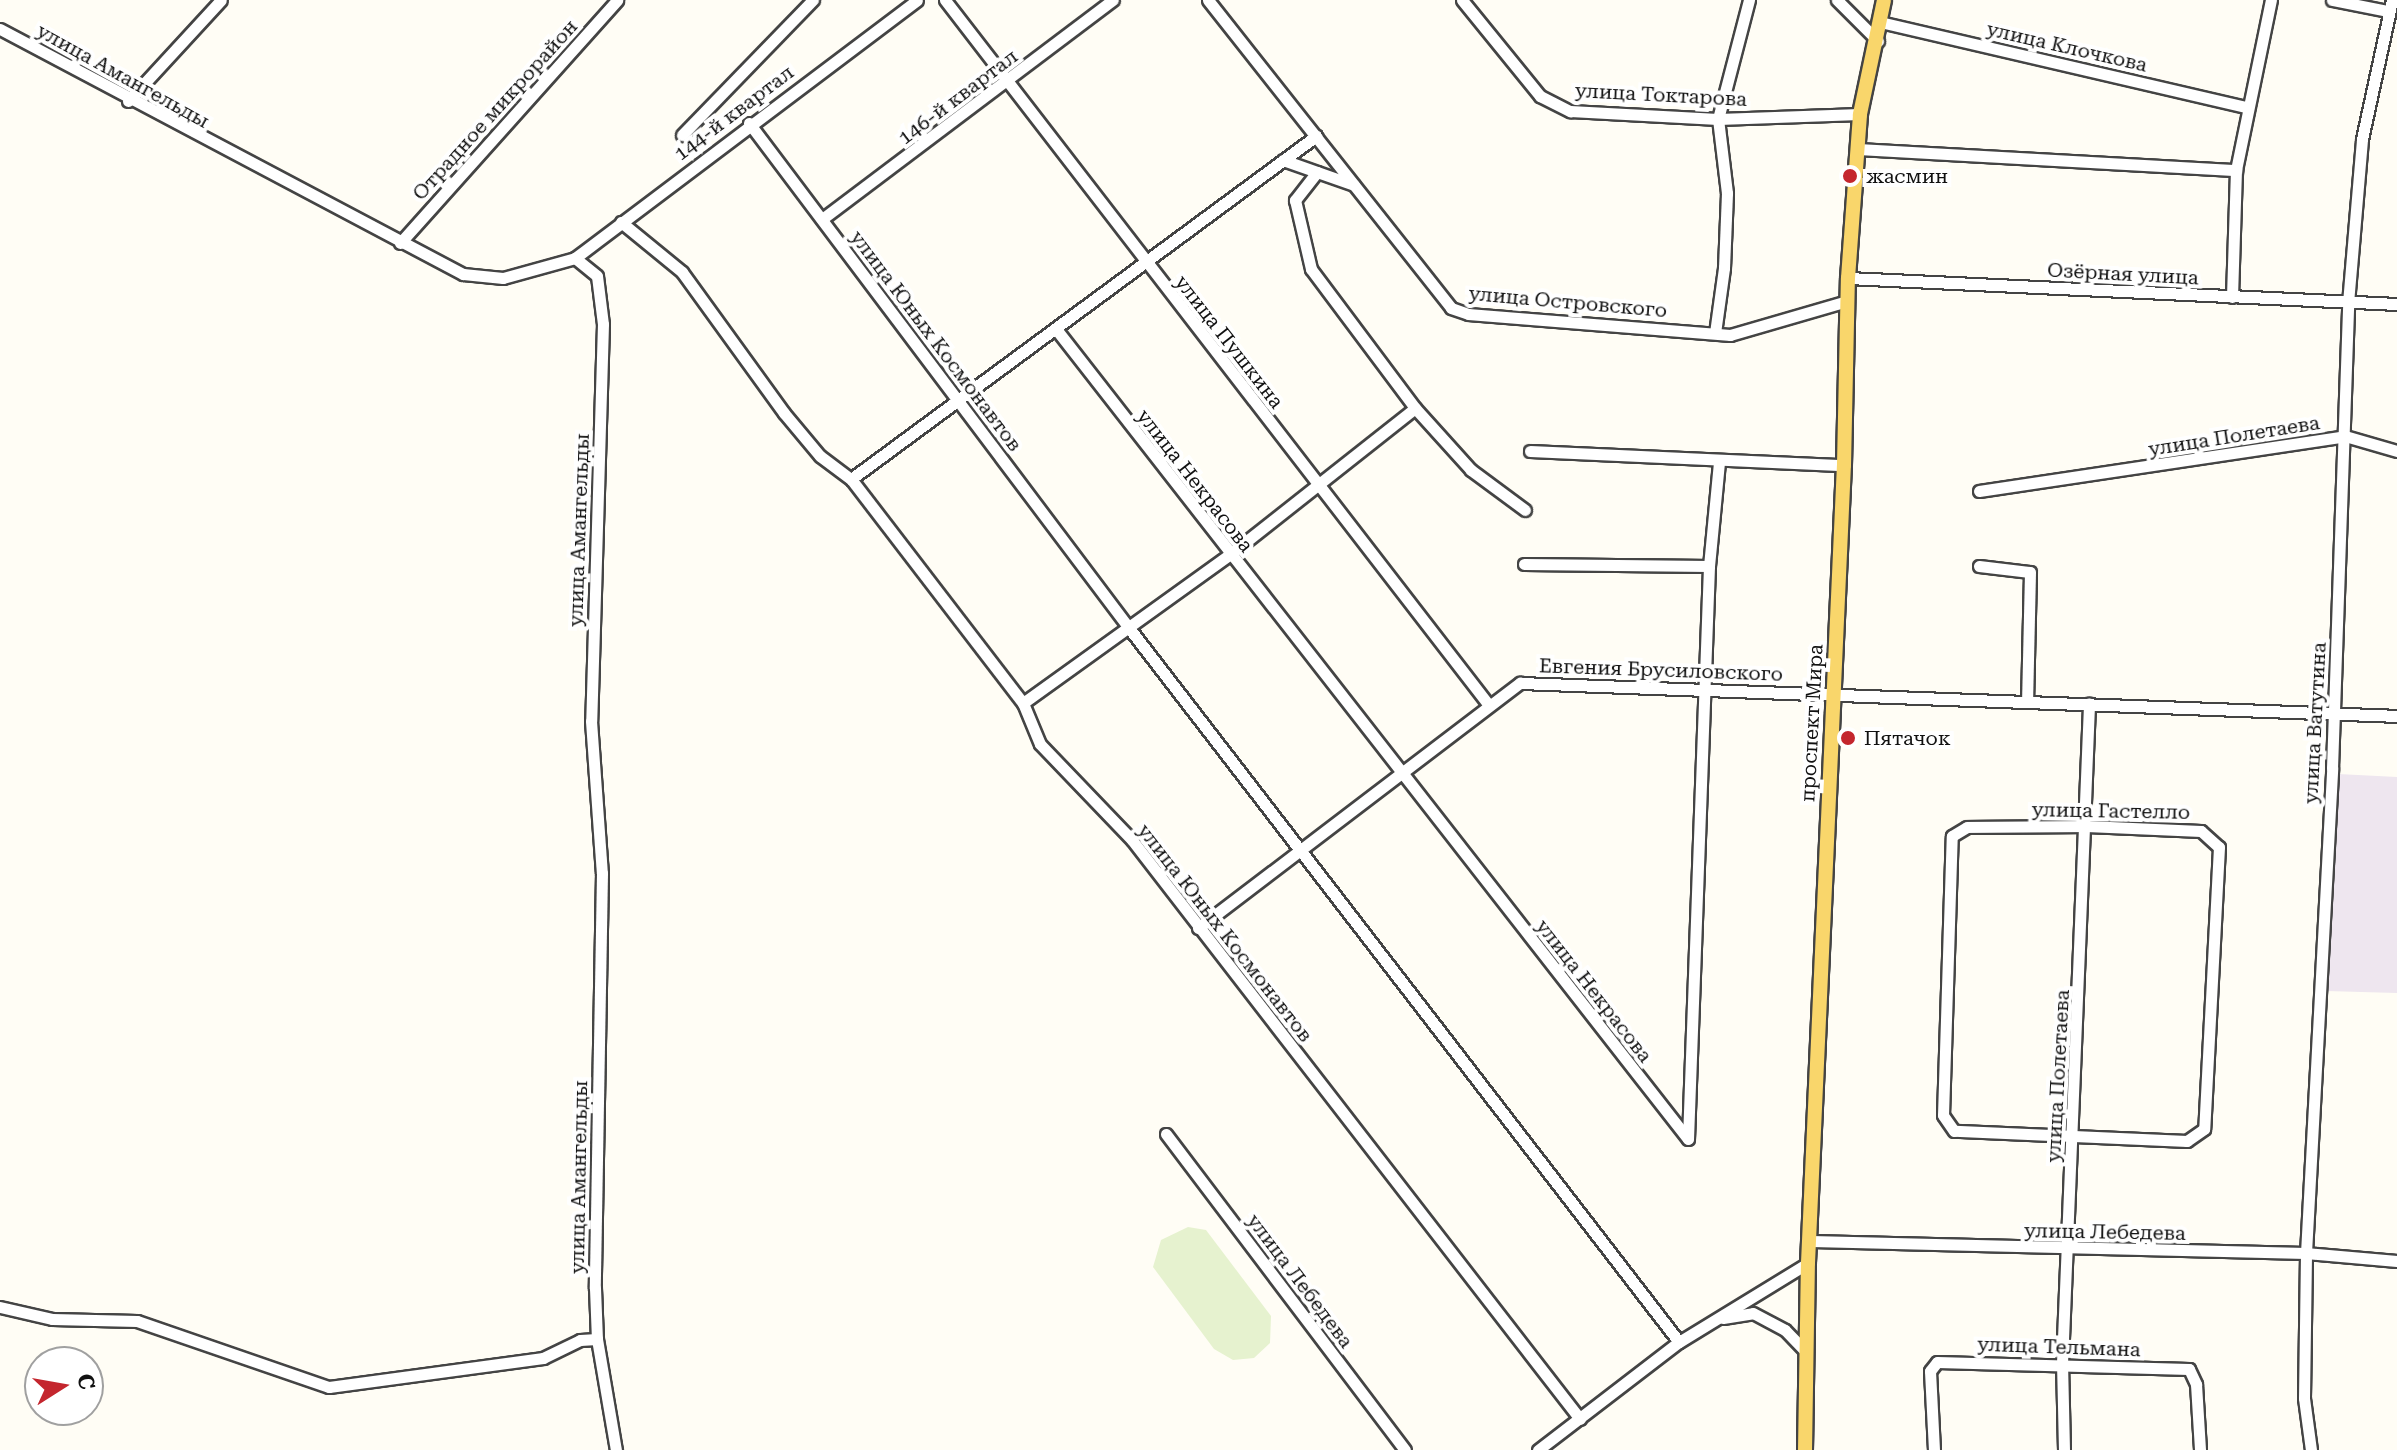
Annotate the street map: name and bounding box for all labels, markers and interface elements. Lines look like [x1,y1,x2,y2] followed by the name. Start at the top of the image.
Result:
[408,15,582,205] street label: Отрадное микрорайон
[1984,17,2150,77] street label: улица Клочкова
[33,19,213,133] street label: улица Амангельды
[893,44,1023,150] street label: 146-й квартал
[669,60,799,166] street label: 144-й квартал
[1574,79,1748,111] street label: улица Токтарова
[1866,164,1948,188] place label: жасмин
[1841,167,1859,185] marker: жасмин
[845,226,1027,456] street label: улица Юных Космонавтов
[2047,258,2199,290] street label: Озёрная улица
[1170,271,1288,413] street label: улица Пушкина
[1468,281,1668,323] street label: улица Островского
[1132,405,1258,557] street label: улица Некрасова
[2147,411,2321,461] street label: улица Полетаева
[564,433,594,627] street label: улица Амангельды
[2299,642,2331,804] street label: улица Ватутина
[1796,643,1828,803] street label: проспект Мира
[1539,654,1783,686] street label: Евгения Брусиловского
[1864,726,1951,750] place label: Пятачок
[1839,729,1857,747] marker: Пятачок
[2032,798,2190,824] street label: улица Гастелло
[1132,819,1318,1047] street label: улица Юных Космонавтов
[1531,915,1657,1067] street label: улица Некрасова
[2041,989,2075,1163] street label: улица Полетаева
[565,1080,593,1274] street label: улица Амангельды
[1242,1209,1358,1353] street label: улица Лебедева
[2024,1219,2186,1245] street label: улица Лебедева
[1977,1332,2141,1362] street label: улица Тельмана
[24,1346,104,1426] north arrow
[72,1372,100,1392] text: С

